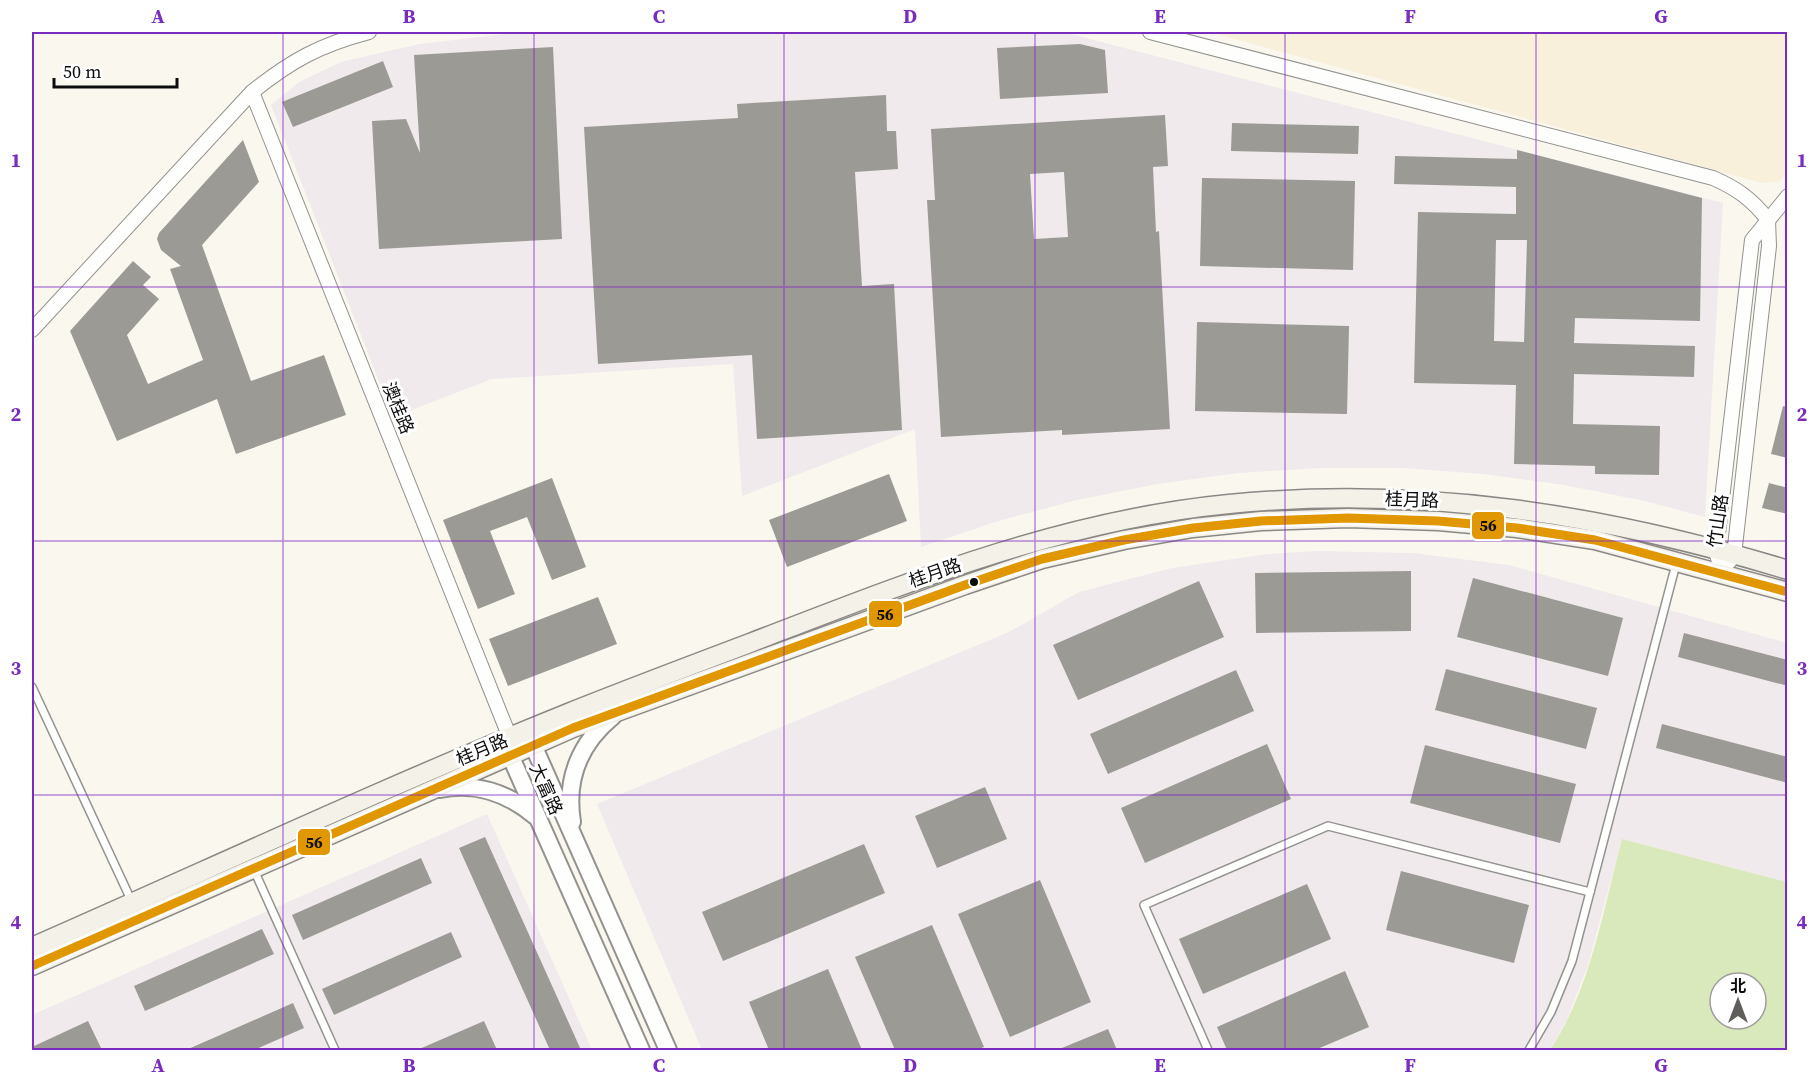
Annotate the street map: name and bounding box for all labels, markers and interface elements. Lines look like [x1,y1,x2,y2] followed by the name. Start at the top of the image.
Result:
[151,2,165,30] text: A
[402,2,416,30] text: B
[653,2,665,30] text: C
[903,2,917,30] text: D
[1154,2,1166,30] text: E
[1404,2,1416,30] text: F
[1654,2,1668,30] text: G
[54,51,177,89] scale bar
[63,59,101,84] text: 50 m
[11,146,21,174] text: 1
[1797,146,1807,174] text: 1
[377,378,420,438] street label: 澳桂路
[11,400,22,428] text: 2
[1797,400,1808,428] text: 2
[1385,486,1439,513] street label: 桂月路
[1701,492,1734,549] street label: 竹山路
[1471,511,1505,540] line badge: 56
[1479,514,1497,536] text: 56
[905,552,964,593] street label: 桂月路
[968,576,980,588] unlabelled marker
[868,600,903,628] line badge: 56
[876,603,894,625] text: 56
[11,654,22,682] text: 3
[1797,654,1808,682] text: 3
[452,727,512,772] street label: 桂月路
[524,759,569,819] street label: 大富路
[297,828,331,856] line badge: 56
[305,831,323,853] text: 56
[11,908,22,936] text: 4
[1797,908,1808,936] text: 4
[1708,971,1768,1031] north arrow
[1730,975,1746,997] text: 北
[151,1051,165,1079] text: A
[402,1051,416,1079] text: B
[653,1051,665,1079] text: C
[903,1051,917,1079] text: D
[1154,1051,1166,1079] text: E
[1404,1051,1416,1079] text: F
[1654,1051,1668,1079] text: G

